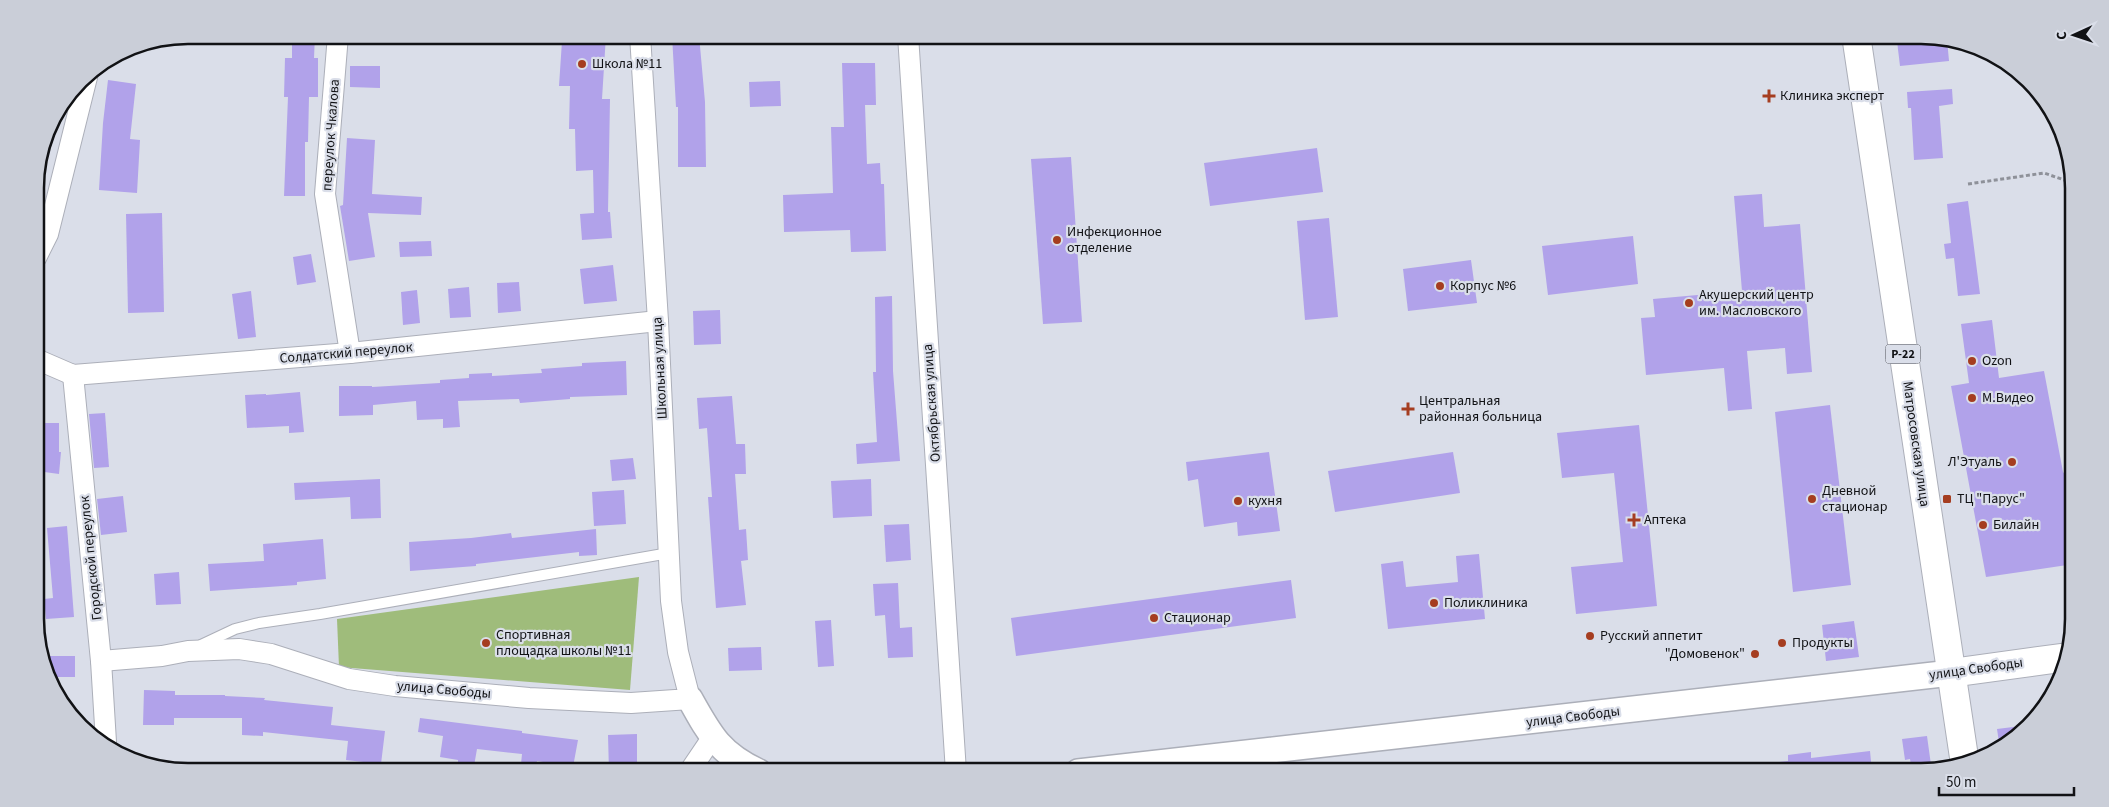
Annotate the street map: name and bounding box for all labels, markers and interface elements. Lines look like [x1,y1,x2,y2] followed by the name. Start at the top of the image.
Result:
[2049,10,2099,60] north arrow
[2052,31,2072,40] text: С
[592,54,662,74] place label: Школа №11
[576,58,588,70] marker: Школа №11
[317,78,345,192] street label: переулок Чкалова
[1780,86,1885,106] place label: Клиника эксперт
[1762,89,1776,103] marker: Клиника эксперт
[1067,222,1162,258] place label: Инфекционное отделение
[1051,234,1063,246] marker: Инфекционное отделение
[1450,276,1516,296] place label: Корпус №6
[1434,280,1446,292] marker: Корпус №6
[1699,285,1814,321] place label: Акушерский центр им. Масловского
[1683,297,1695,309] marker: Акушерский центр им. Масловского
[647,316,673,420] street label: Школьная улица
[279,337,413,369] street label: Солдатский переулок
[918,343,946,463] street label: Октябрьская улица
[1886,344,1920,364] road number: Р-22
[1982,351,2012,371] place label: Ozon
[1966,355,1978,367] marker: Ozon
[1897,380,1935,508] street label: Матросовская улица
[1982,388,2034,408] place label: М.Видео
[1419,391,1542,427] place label: Центральная районная больница
[1966,392,1978,404] marker: М.Видео
[1401,402,1415,416] marker: Центральная районная больница
[1948,452,2002,472] place label: Л'Этуаль
[2006,456,2018,468] marker: Л'Этуаль
[1822,481,1888,517] place label: Дневной стационар
[1957,489,2025,509] place label: ТЦ "Парус"
[1248,491,1282,511] place label: кухня
[1806,493,1818,505] marker: Дневной стационар
[1941,493,1953,505] marker: ТЦ "Парус"
[75,495,107,621] street label: Городской переулок
[1232,495,1244,507] marker: кухня
[1644,510,1686,530] place label: Аптека
[1628,514,1640,526] marker: Аптека
[1993,515,2039,535] place label: Билайн
[1977,519,1989,531] marker: Билайн
[1444,593,1528,613] place label: Поликлиника
[1428,597,1440,609] marker: Поликлиника
[1164,608,1231,628] place label: Стационар
[1148,612,1160,624] marker: Стационар
[496,625,632,661] place label: Спортивная площадка школы №11
[1600,626,1703,646] place label: Русский аппетит
[1584,630,1596,642] marker: Русский аппетит
[1792,633,1853,653] place label: Продукты
[480,637,492,649] marker: Спортивная площадка школы №11
[1776,637,1788,649] marker: Продукты
[1665,644,1745,664] place label: "Домовенок"
[1749,648,1761,660] marker: "Домовенок"
[1928,653,2024,685] street label: улица Свободы
[396,676,492,704] street label: улица Свободы
[1525,701,1621,733] street label: улица Свободы
[1939,764,2074,796] scale bar
[1946,772,1976,793] text: 50 m

